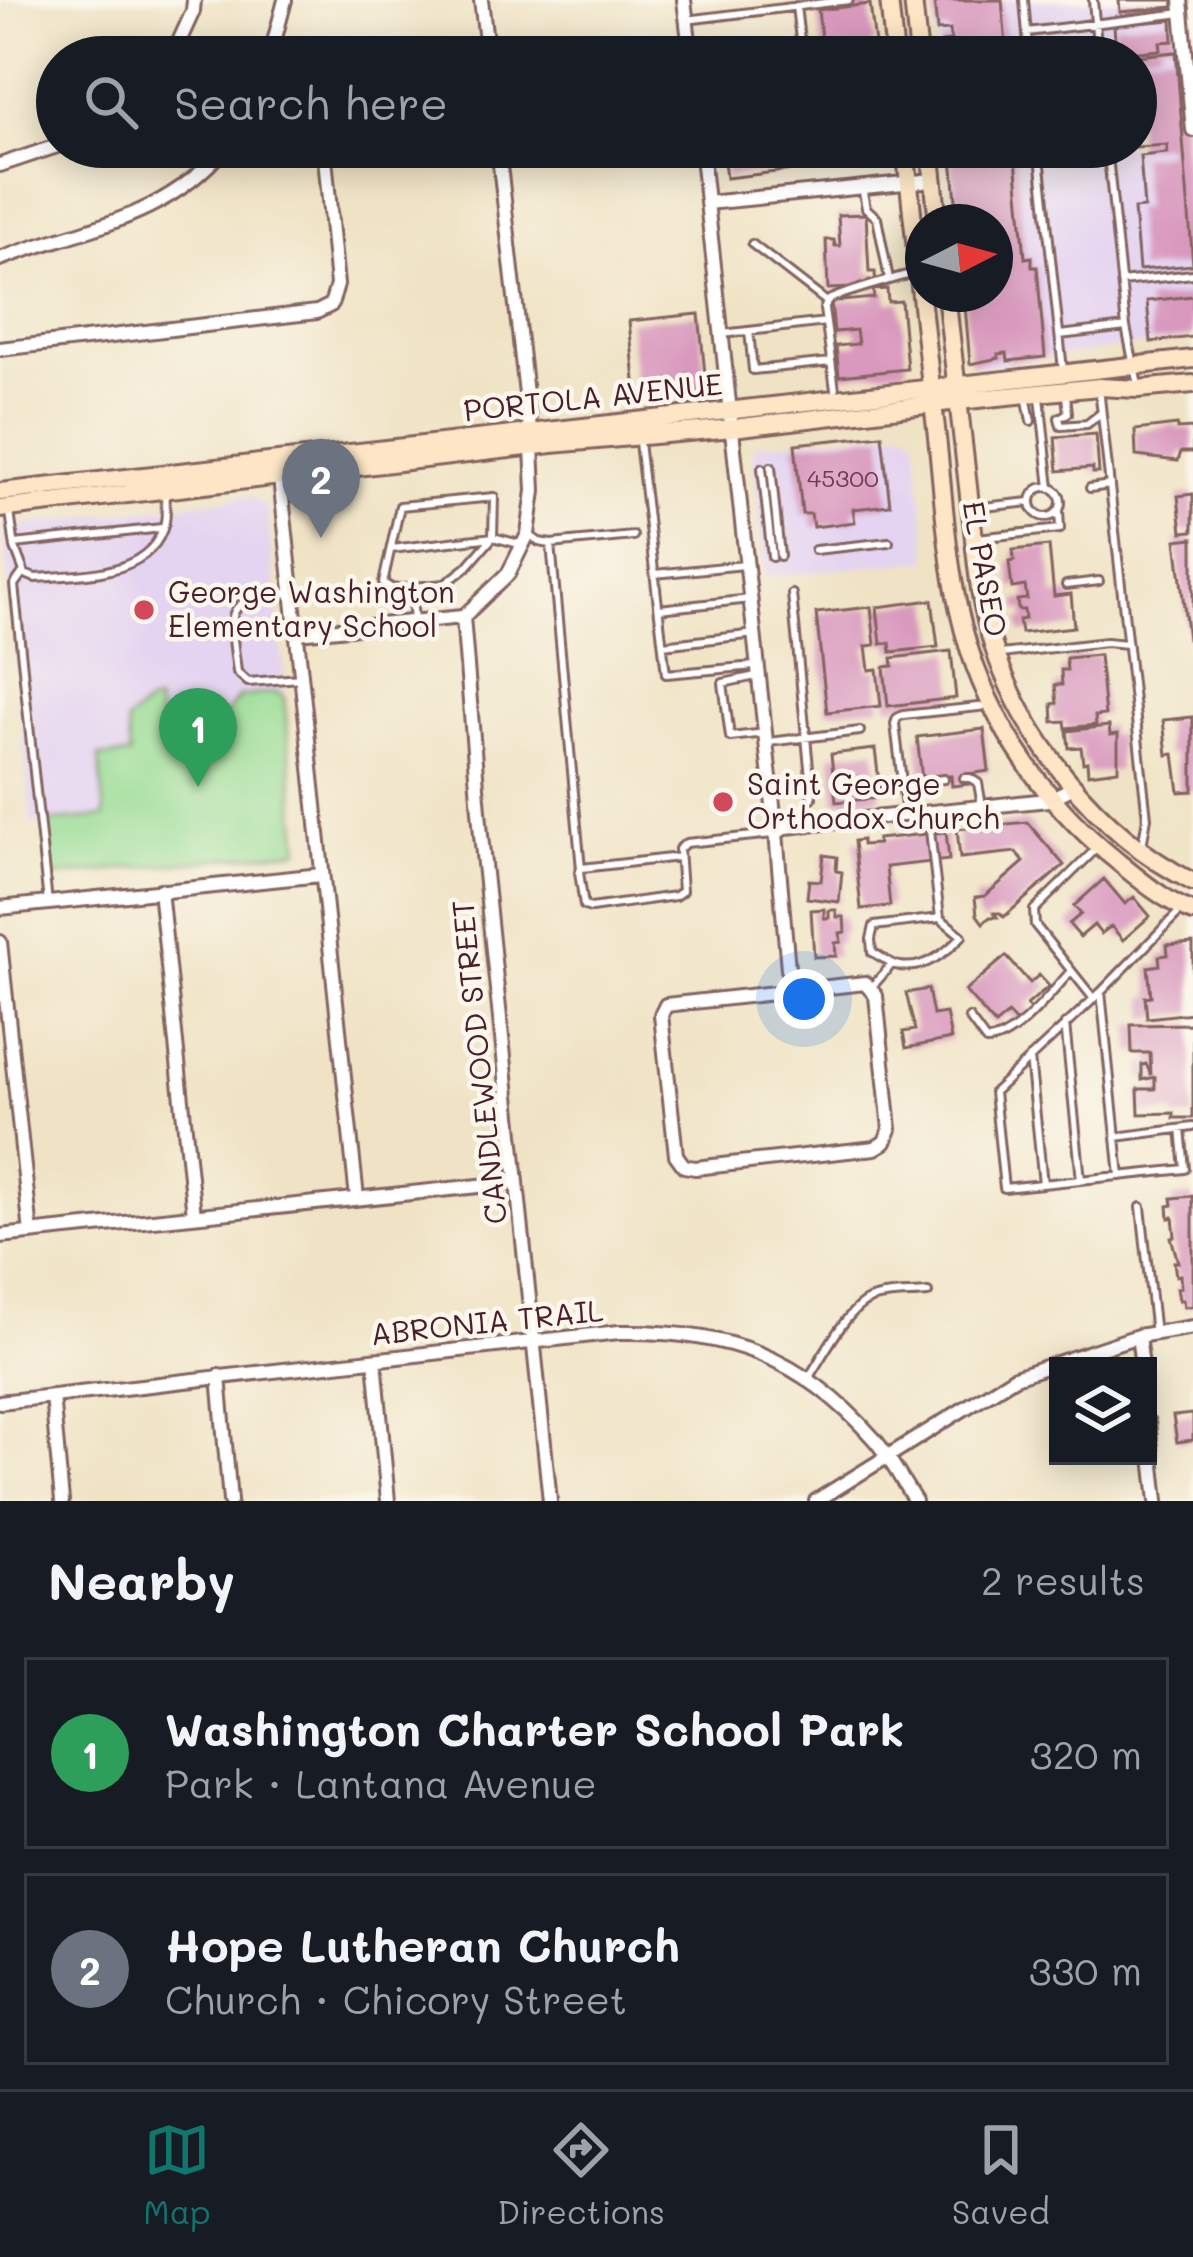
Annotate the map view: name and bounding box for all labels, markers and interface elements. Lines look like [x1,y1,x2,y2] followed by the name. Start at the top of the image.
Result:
[36,36,1157,168] search box
[78,69,144,135] icon: search
[174,73,448,131] text: Search here
[905,204,1013,312] north arrow
[461,363,724,429] street label: PORTOLA AVENUE
[282,439,360,538] pin: 2
[807,462,879,493] house number: 45300
[954,498,1018,640] street label: EL PASEO
[168,571,455,645] place label: George Washington Elementary School
[131,597,157,623] marker: George Washington Elementary School
[159,688,237,787] pin: 1
[747,763,1000,837] place label: Saint George Orthodox Church
[710,789,736,815] marker: Saint George Orthodox Church
[441,898,515,1226] street label: CANDLEWOOD STREET
[774,969,834,1029] your location
[369,1289,605,1353] street label: ABRONIA TRAIL
[1049,1357,1157,1465] map controls
[1049,1357,1157,1465] button: layers
[48,1546,235,1613] text: Nearby
[981,1554,1145,1605] text: 2 results
[165,1699,904,1757] text: Washington Charter School Park
[81,1728,99,1779] text: 1
[1030,1728,1142,1779] text: 320 m
[165,1757,597,1808] text: Park · Lantana Avenue
[165,1915,680,1973] text: Hope Lutheran Church
[79,1944,101,1995] text: 2
[1029,1944,1142,1995] text: 330 m
[165,1973,627,2024] text: Church · Chicory Street
[143,2117,211,2232] tab: Map
[497,2117,665,2232] tab: Directions
[952,2117,1050,2232] tab: Saved

